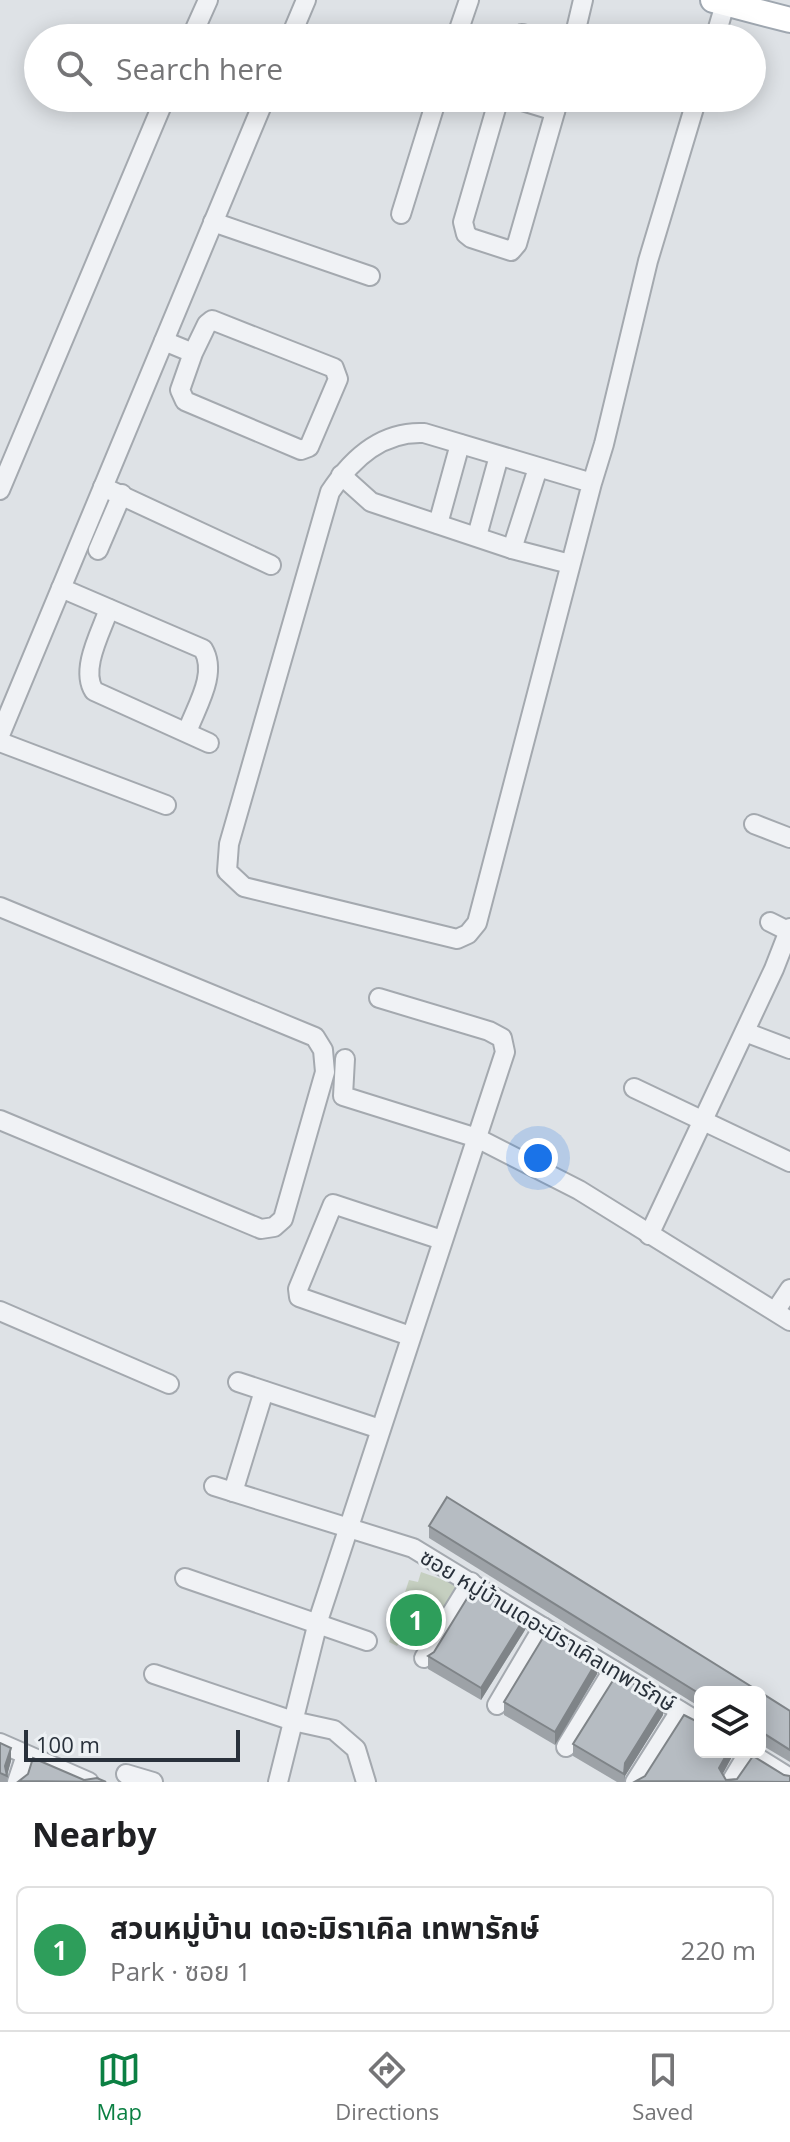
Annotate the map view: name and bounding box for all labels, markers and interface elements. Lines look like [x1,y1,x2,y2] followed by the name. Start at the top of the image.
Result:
[24,24,766,112] search box
[52,46,96,90] icon: search
[116,48,283,89] text: Search here
[518,1138,558,1178] your location
[415,1541,682,1718] street label: ซอย หมู่บ้านเดอะมิราเคิลเทพารักษ์
[390,1590,442,1650] pin: 1
[694,1686,766,1758] map controls
[694,1686,766,1758] button: layers
[24,1726,240,1762] scale bar
[36,1729,100,1759] text: 100 m
[32,1811,157,1857] text: Nearby
[110,1907,540,1948] text: สวนหมู่บ้าน เดอะมิราเคิล เทพารักษ์
[53,1932,67,1968] text: 1
[681,1932,756,1968] text: 220 m
[110,1953,251,1989] text: Park · ซอย 1
[97,2048,142,2126] tab: Map
[335,2048,439,2126] tab: Directions
[632,2048,693,2126] tab: Saved

